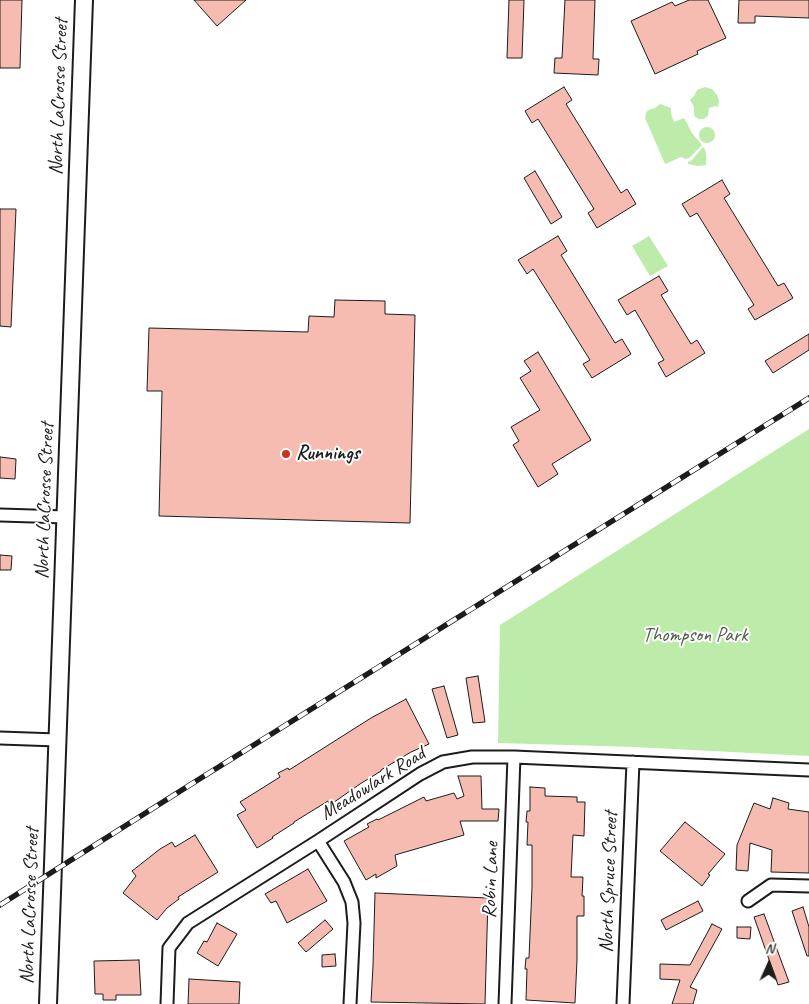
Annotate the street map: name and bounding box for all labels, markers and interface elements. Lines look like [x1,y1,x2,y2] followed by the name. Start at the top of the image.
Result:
[44,18,74,176] street label: North LaCrosse Street
[30,422,60,580] street label: North LaCrosse Street
[296,442,359,466] place label: Runnings
[280,448,292,460] marker: Runnings
[642,624,748,648] park label: Thompson Park
[316,742,430,826] street label: Meadowlark Road
[595,811,623,953] street label: North Spruce Street
[15,827,45,985] street label: North LaCrosse Street
[478,841,504,919] street label: Robin Lane
[744,939,794,989] north arrow
[765,940,774,957] text: N

